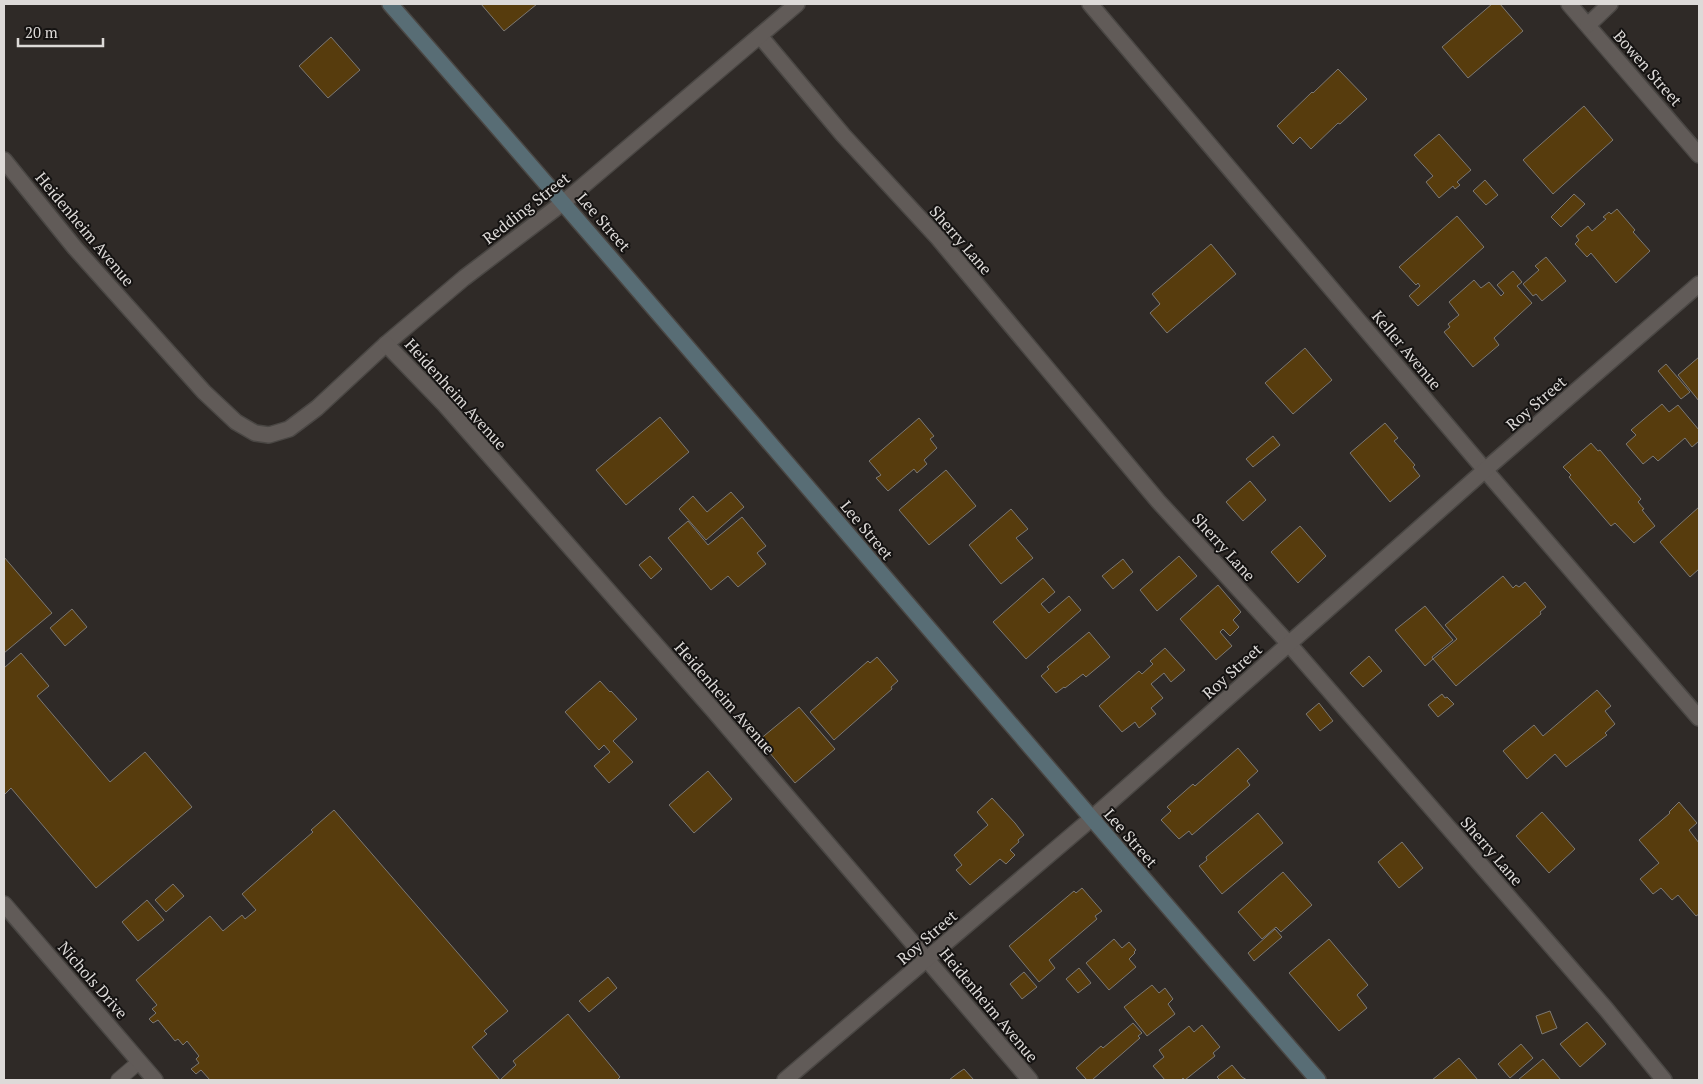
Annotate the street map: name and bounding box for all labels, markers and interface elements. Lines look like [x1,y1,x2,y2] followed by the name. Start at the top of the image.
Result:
[18,15,102,47] scale bar
[25,22,58,42] text: 20 m
[1609,25,1687,111] street label: Bowen Street
[31,167,139,291] street label: Heidenheim Avenue
[478,167,574,249] street label: Redding Street
[572,188,636,256] street label: Lee Street
[925,201,997,279] street label: Sherry Lane
[1367,306,1447,394] street label: Keller Avenue
[400,334,512,454] street label: Heidenheim Avenue
[1501,371,1571,435] street label: Roy Street
[836,496,898,564] street label: Lee Street
[1187,508,1261,586] street label: Sherry Lane
[670,637,780,759] street label: Heidenheim Avenue
[1197,638,1267,704] street label: Roy Street
[1099,804,1163,872] street label: Lee Street
[1456,812,1528,890] street label: Sherry Lane
[892,905,962,969] street label: Roy Street
[53,937,133,1023] street label: Nichols Drive
[935,943,1043,1067] street label: Heidenheim Avenue

